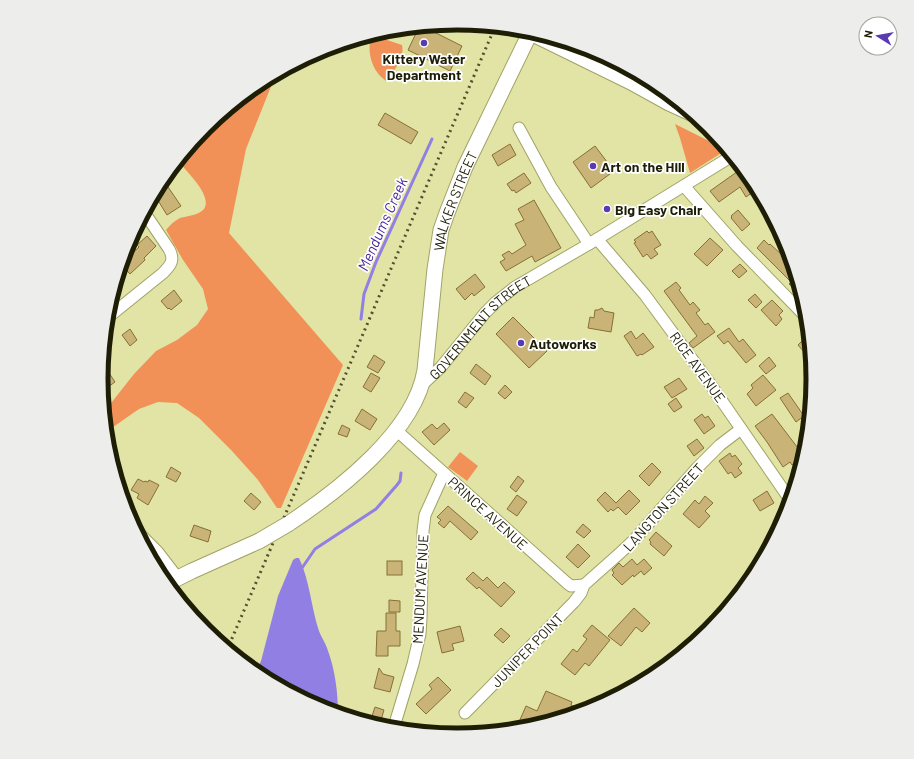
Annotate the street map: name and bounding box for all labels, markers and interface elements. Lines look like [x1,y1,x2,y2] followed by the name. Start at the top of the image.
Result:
[858,16,898,56] north arrow
[861,29,875,39] text: N
[419,38,429,48] marker: Kittery Water Department
[383,50,466,83] place label: Kittery Water Department
[429,148,480,252] street label: WALKER STREET
[601,158,685,175] place label: Art on the Hill
[588,161,598,171] marker: Art on the Hill
[353,174,411,274] water label: Mendums Creek
[615,201,703,218] place label: Big Easy Chair
[602,204,612,214] marker: Big Easy Chair
[425,271,534,383] street label: GOVERNMENT STREET
[667,328,729,406] street label: RICE AVENUE
[529,335,597,352] place label: Autoworks
[516,338,526,348] marker: Autoworks
[619,459,707,555] street label: LANGTON STREET
[445,473,531,553] street label: PRINCE AVENUE
[409,534,431,644] street label: MENDUM AVENUE
[487,609,567,691] street label: JUNIPER POINT

